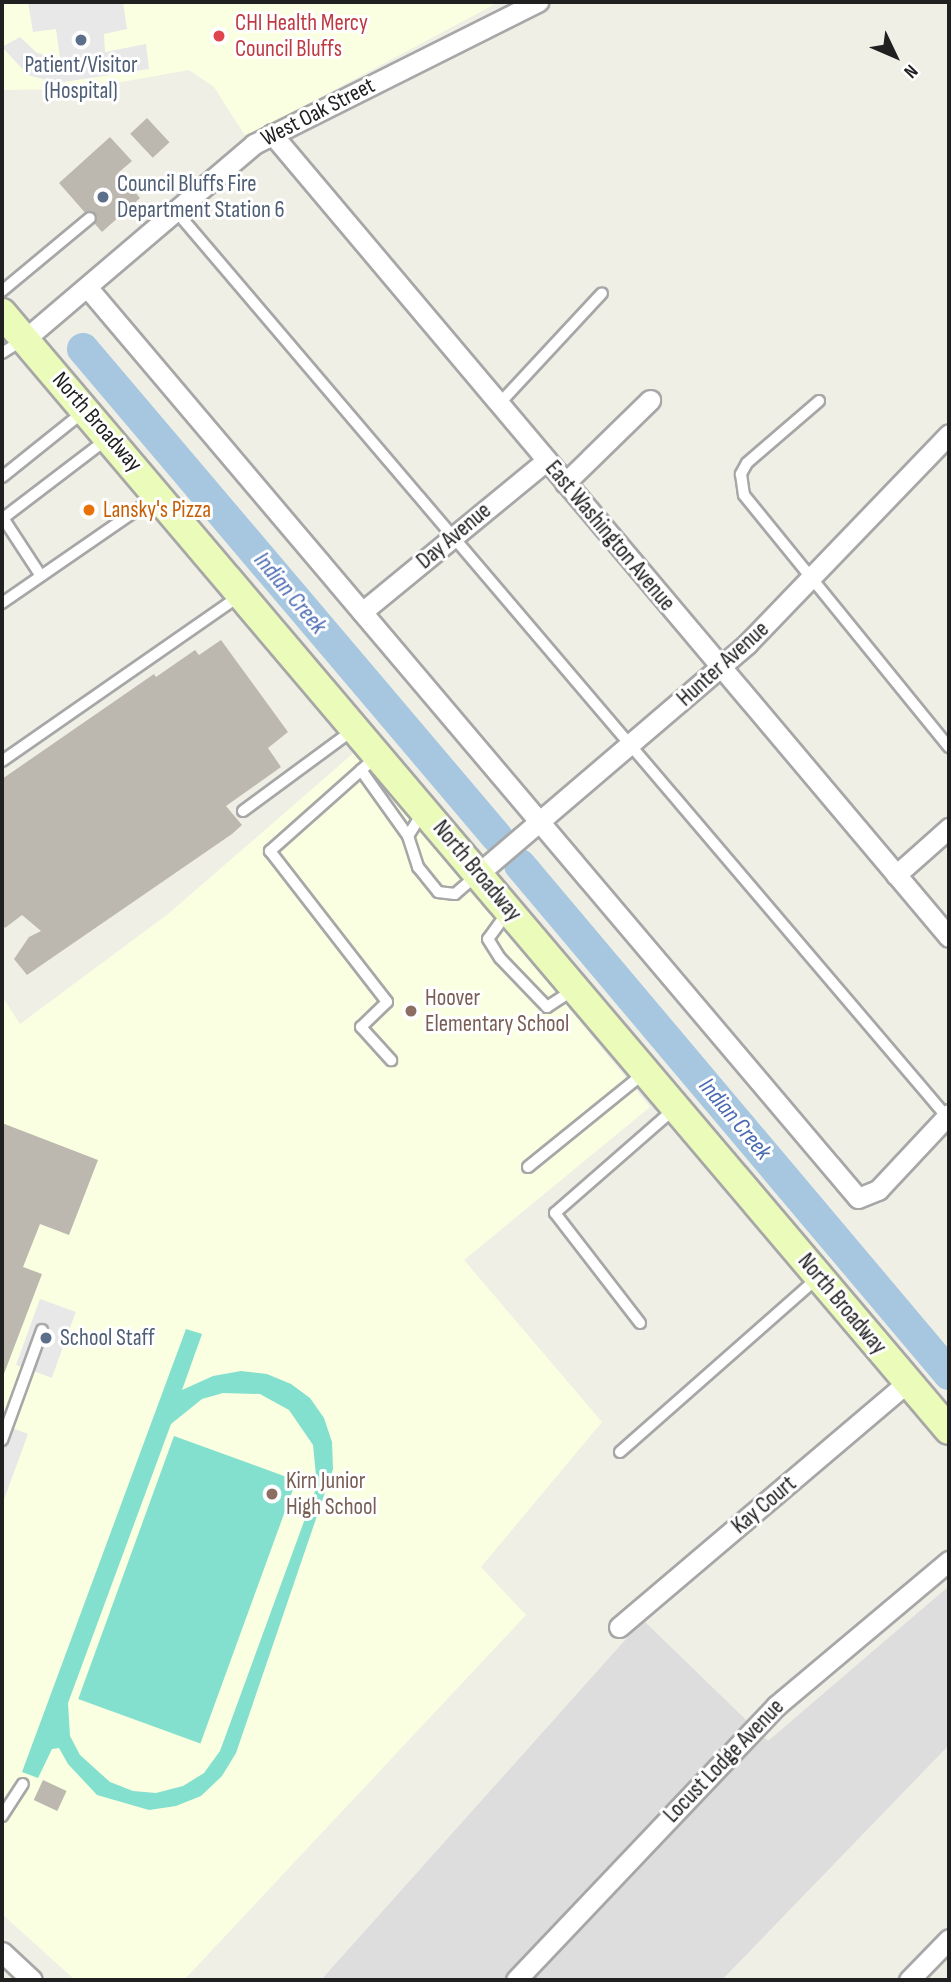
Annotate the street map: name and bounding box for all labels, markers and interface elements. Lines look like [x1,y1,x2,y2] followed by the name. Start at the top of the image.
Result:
[235,9,368,63] place label: CHI Health Mercy Council Bluffs
[860,21,930,91] north arrow
[209,26,229,46] marker: CHI Health Mercy Council Bluffs
[73,32,89,48] marker: Patient/Visitor (Hospital)
[24,51,138,105] place label: Patient/Visitor (Hospital)
[899,59,922,83] text: N
[257,72,379,152] street label: West Oak Street
[117,170,285,224] place label: Council Bluffs Fire Department Station 6
[95,189,111,205] marker: Council Bluffs Fire Department Station 6
[46,366,148,478] street label: North Broadway
[539,455,681,617] street label: East Washington Avenue
[103,496,211,524] place label: Lansky's Pizza
[411,497,497,575] street label: Day Avenue
[81,502,97,518] marker: Lansky's Pizza
[247,546,333,640] water label: Indian Creek
[671,616,775,712] street label: Hunter Avenue
[427,815,527,927] street label: North Broadway
[425,984,569,1038] place label: Hoover Elementary School
[403,1003,419,1019] marker: Hoover Elementary School
[692,1072,778,1166] water label: Indian Creek
[792,1248,892,1360] street label: North Broadway
[60,1324,155,1352] place label: School Staff
[38,1330,54,1346] marker: School Staff
[286,1467,377,1521] place label: Kirn Junior High School
[726,1470,802,1540] street label: Kay Court
[264,1486,280,1502] marker: Kirn Junior High School
[658,1693,790,1829] street label: Locust Lodge Avenue

